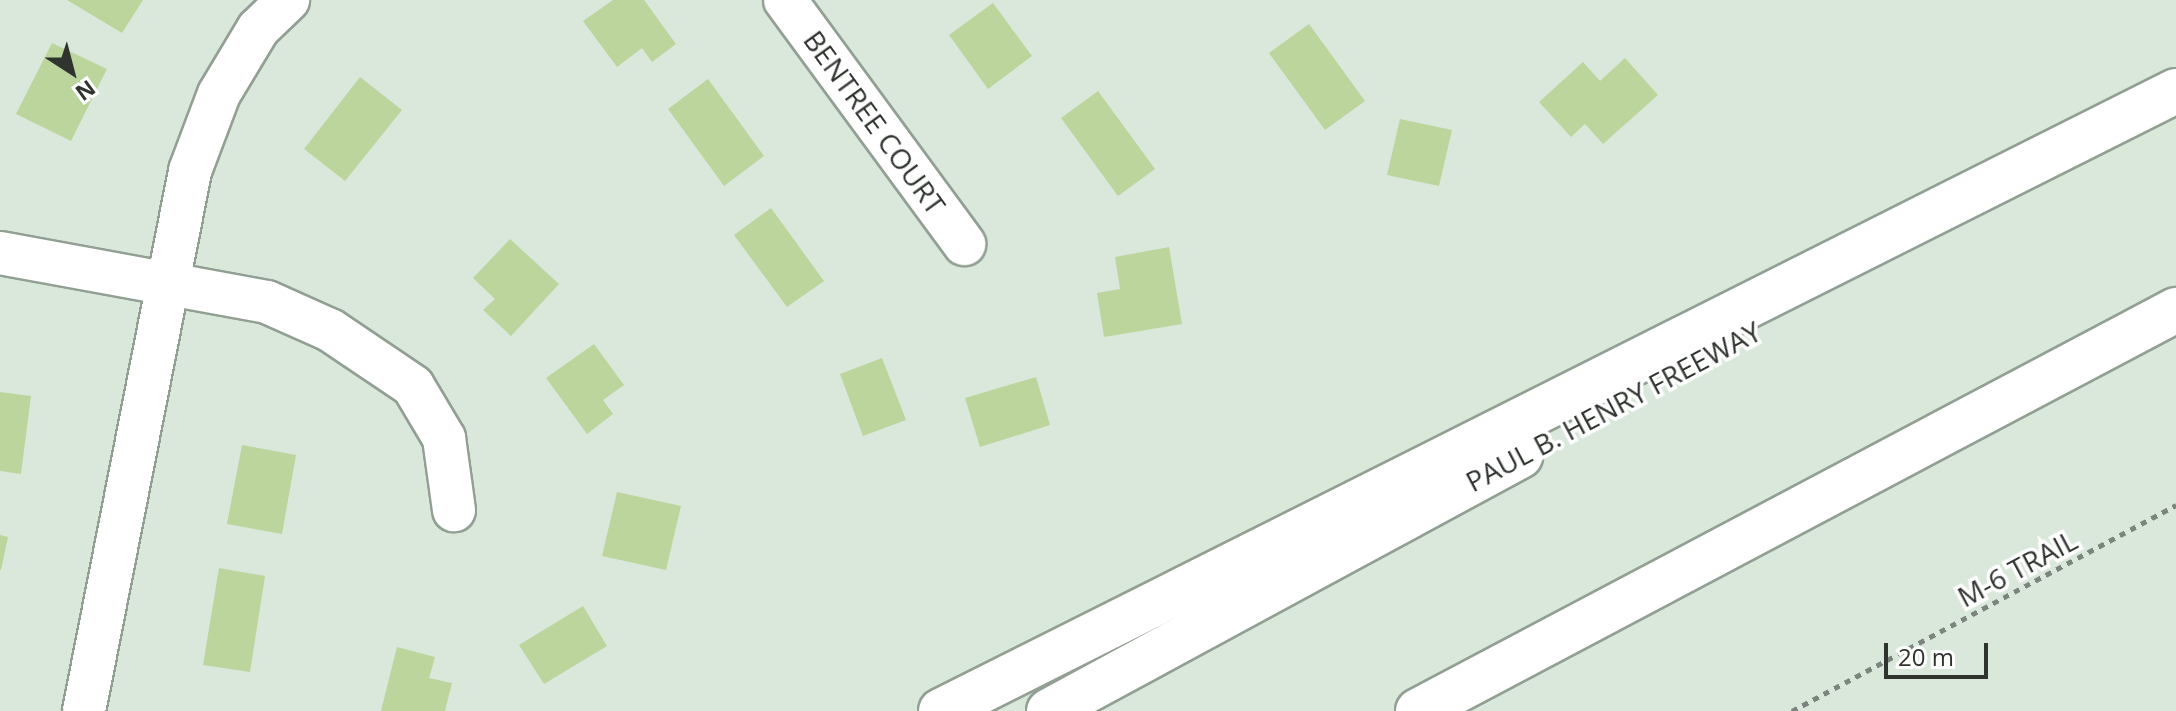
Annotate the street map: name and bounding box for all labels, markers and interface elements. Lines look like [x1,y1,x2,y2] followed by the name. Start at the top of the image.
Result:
[797,24,953,220] street label: BENTREE COURT
[32,32,112,112] north arrow
[70,74,102,109] text: N
[1460,314,1766,498] street label: PAUL B. HENRY FREEWAY
[1952,523,2082,613] street label: M-6 TRAIL
[1888,627,1992,677] scale bar
[1898,640,1954,673] text: 20 m

